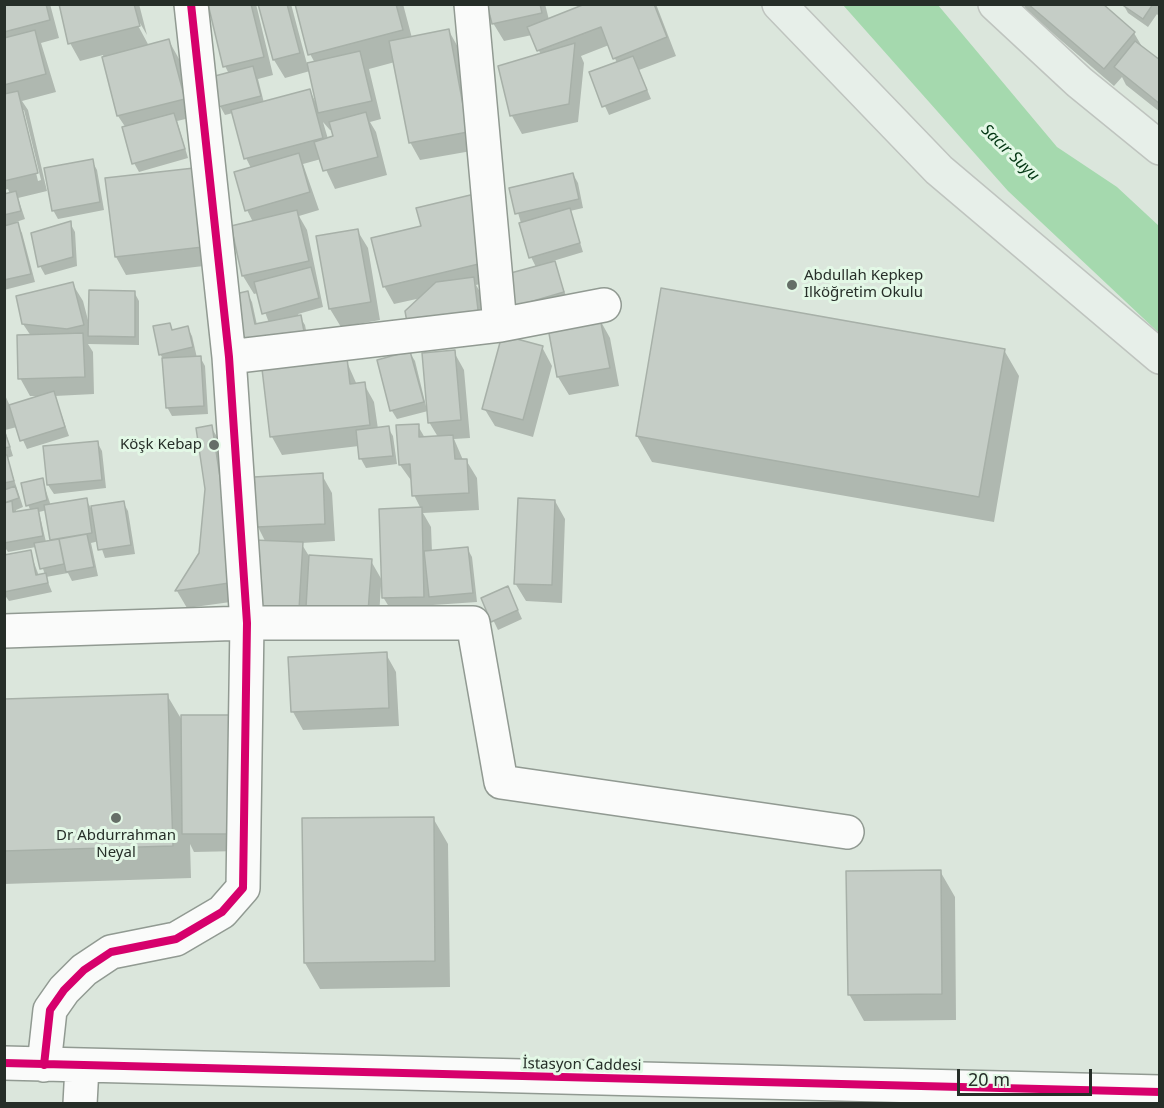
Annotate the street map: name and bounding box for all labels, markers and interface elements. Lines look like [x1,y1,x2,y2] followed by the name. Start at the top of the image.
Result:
[977,121,1043,185] water label: Sacır Suyu
[804,267,923,302] place label: Abdullah Kepkep Ilköğretim Okulu
[785,278,799,292] marker: Abdullah Kepkep Ilköğretim Okulu
[120,436,202,454] place label: Köşk Kebap
[207,438,221,452] marker: Köşk Kebap
[109,811,123,825] marker: Dr Abdurrahman Neyal
[56,827,176,862] place label: Dr Abdurrahman Neyal
[522,1055,642,1075] street label: İstasyon Caddesi
[960,1057,1095,1095] scale bar
[968,1067,1010,1091] text: 20 m

